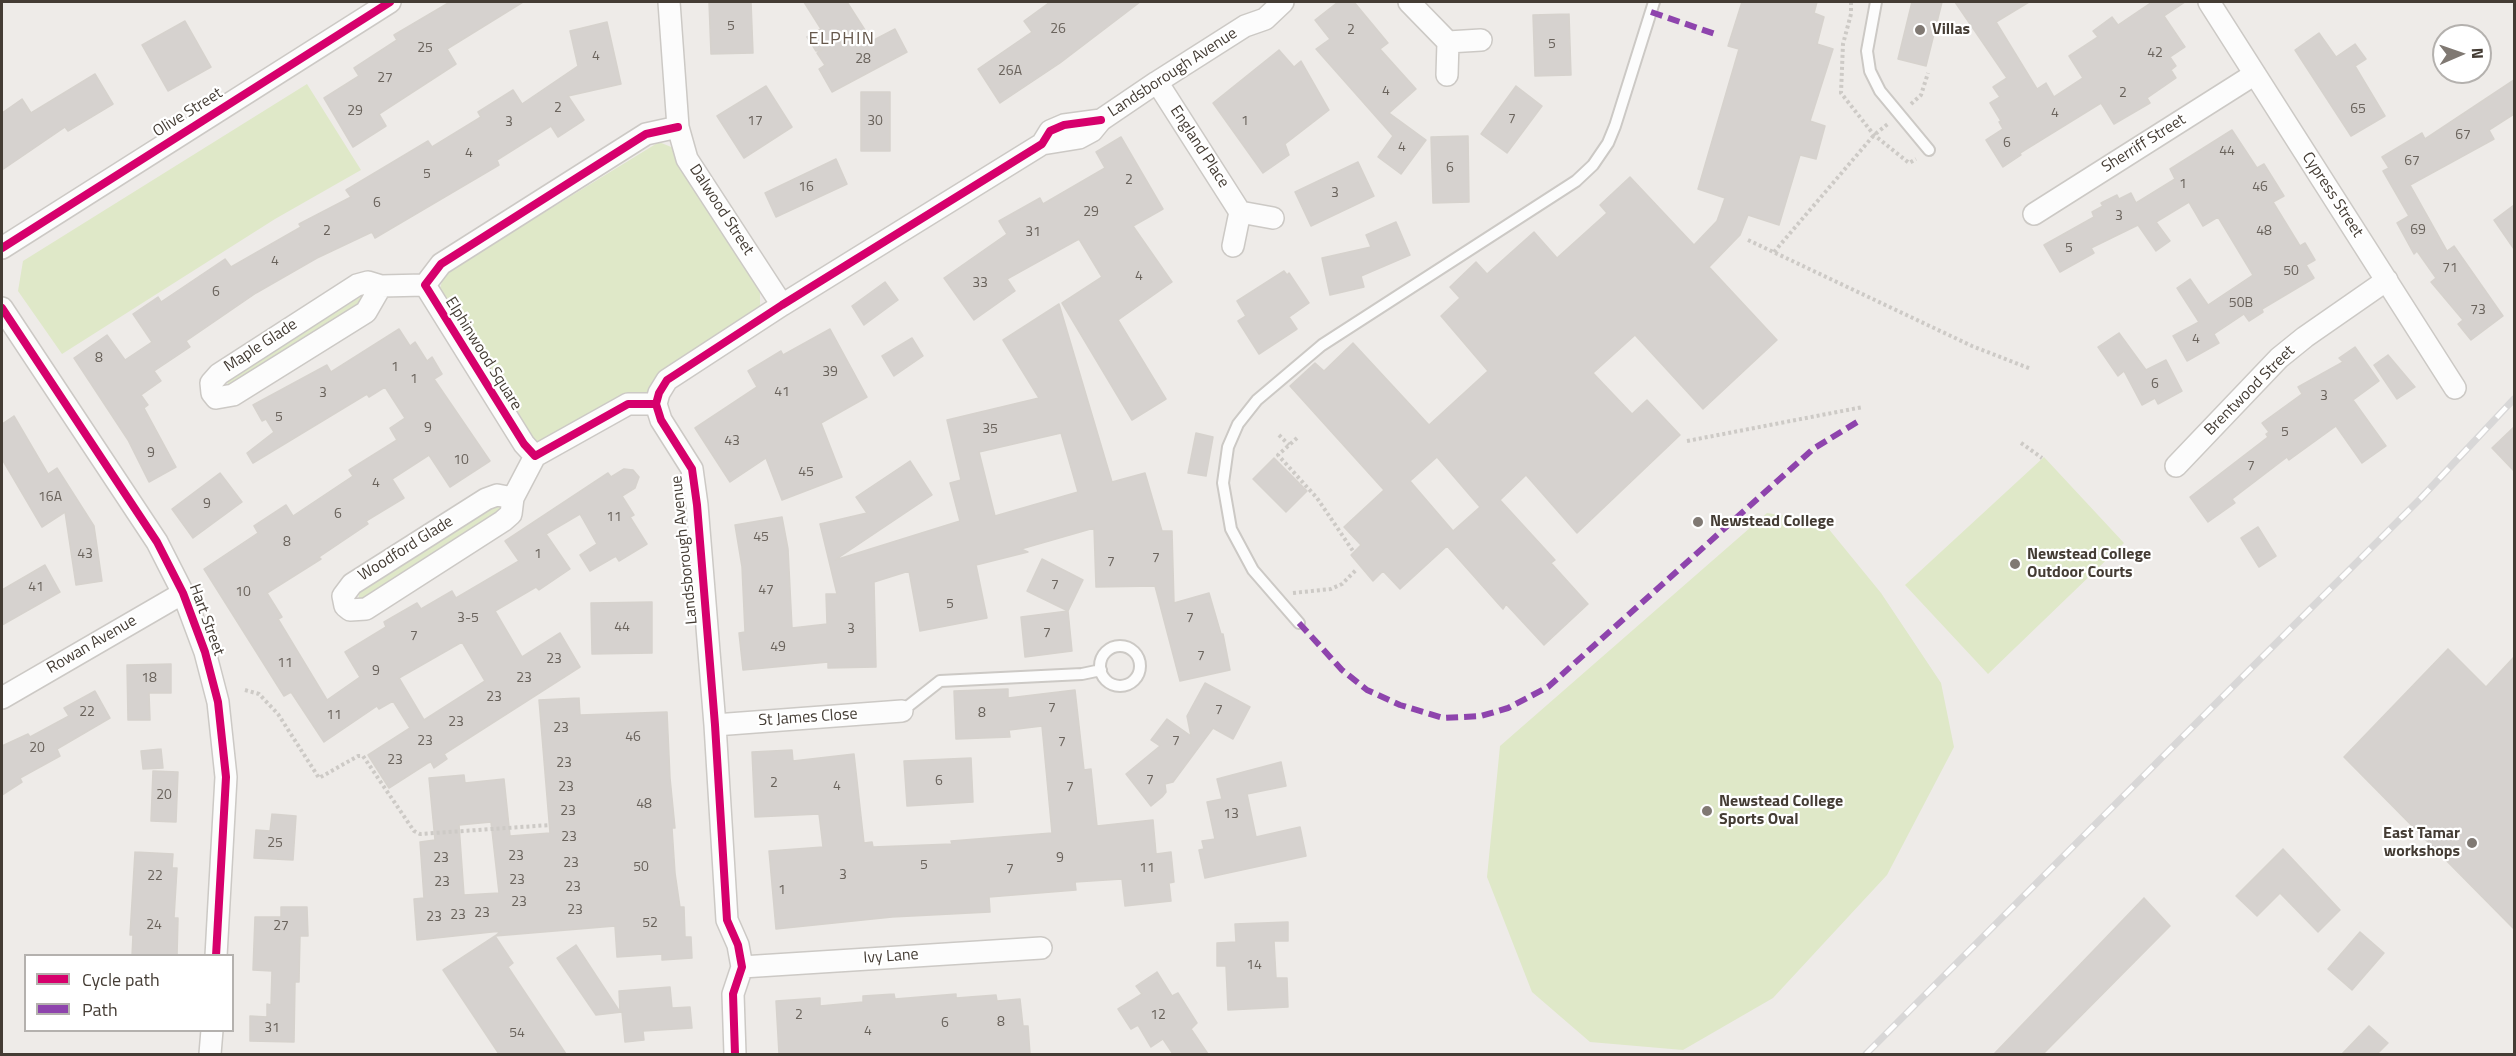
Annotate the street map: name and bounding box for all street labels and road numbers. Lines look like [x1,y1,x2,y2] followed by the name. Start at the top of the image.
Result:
[1105,24,1241,122] street label: Landsborough Avenue
[150,84,226,142] street label: Olive Street
[1165,102,1233,192] street label: England Place
[2099,111,2189,177] street label: Sherriff Street
[2297,149,2367,241] street label: Cypress Street
[685,161,757,259] street label: Dalwood Street
[441,294,525,414] street label: Elphinwood Square
[221,315,301,377] street label: Maple Glade
[2201,342,2299,440] street label: Brentwood Street
[668,475,702,625] street label: Landsborough Avenue
[355,512,457,586] street label: Woodford Glade
[184,582,228,658] street label: Hart Street
[44,612,140,678] street label: Rowan Avenue
[758,705,858,731] street label: St James Close
[863,945,919,969] street label: Ivy Lane

